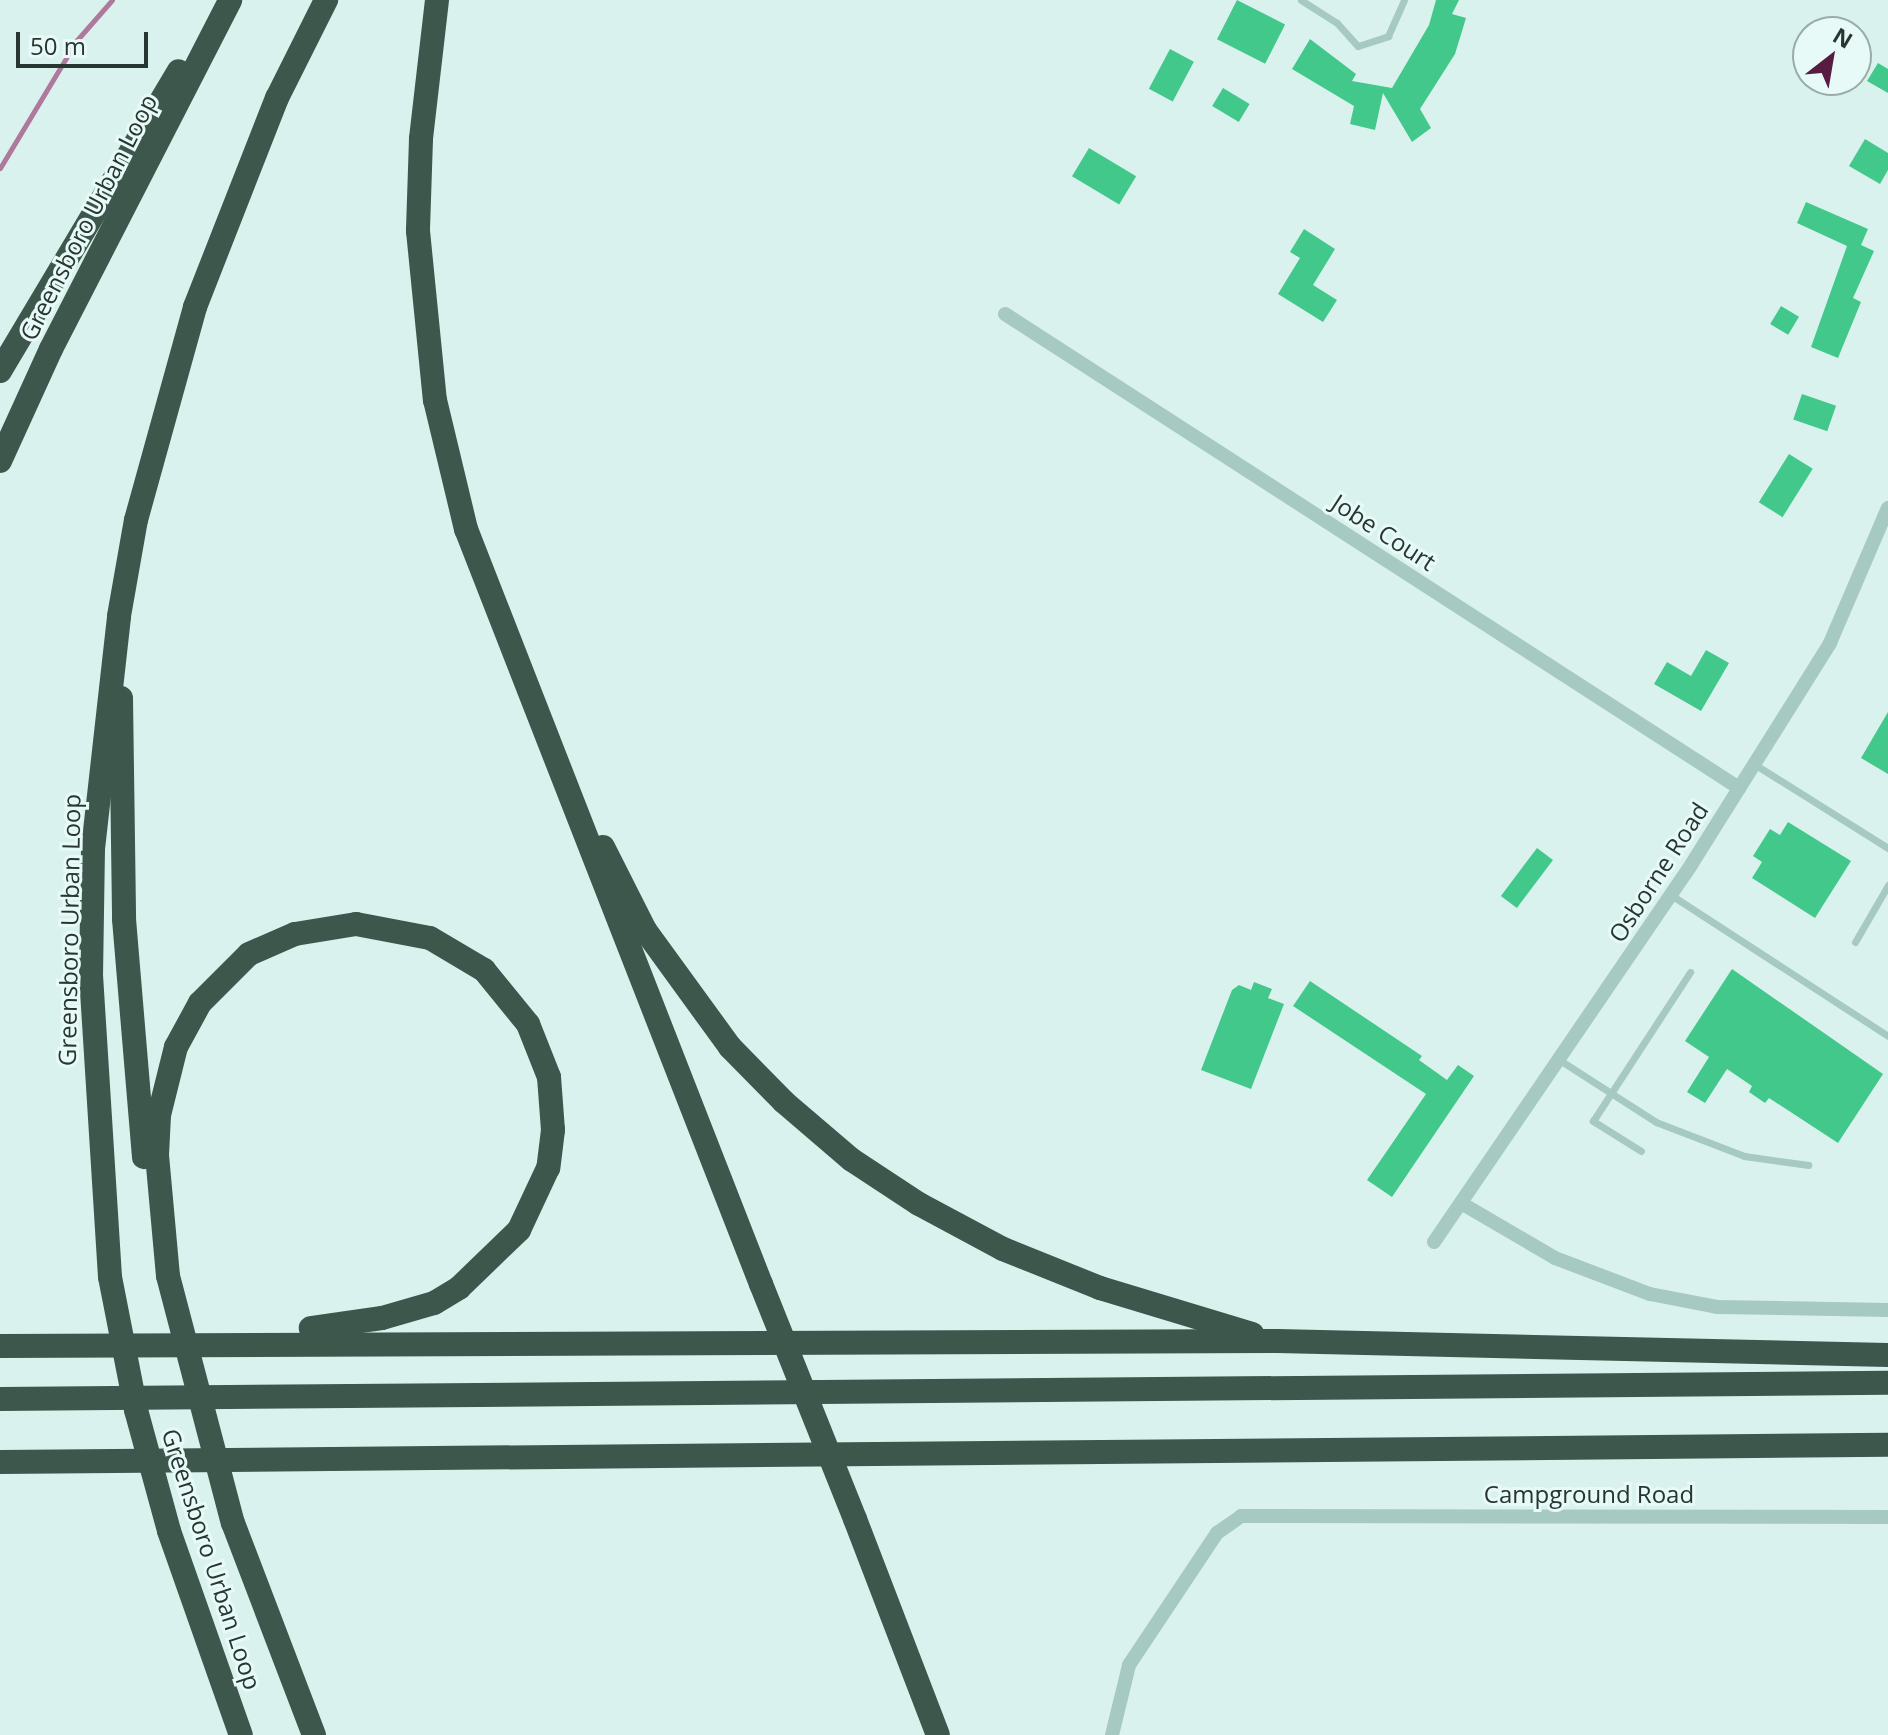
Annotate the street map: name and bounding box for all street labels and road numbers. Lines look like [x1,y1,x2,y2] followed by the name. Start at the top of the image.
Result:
[13,89,163,345] street label: Greensboro Urban Loop
[1327,488,1441,576] street label: Jobe Court
[52,794,86,1066] street label: Greensboro Urban Loop
[1602,797,1714,947] street label: Osborne Road
[156,1425,268,1693] street label: Greensboro Urban Loop
[1484,1480,1694,1508] street label: Campground Road

